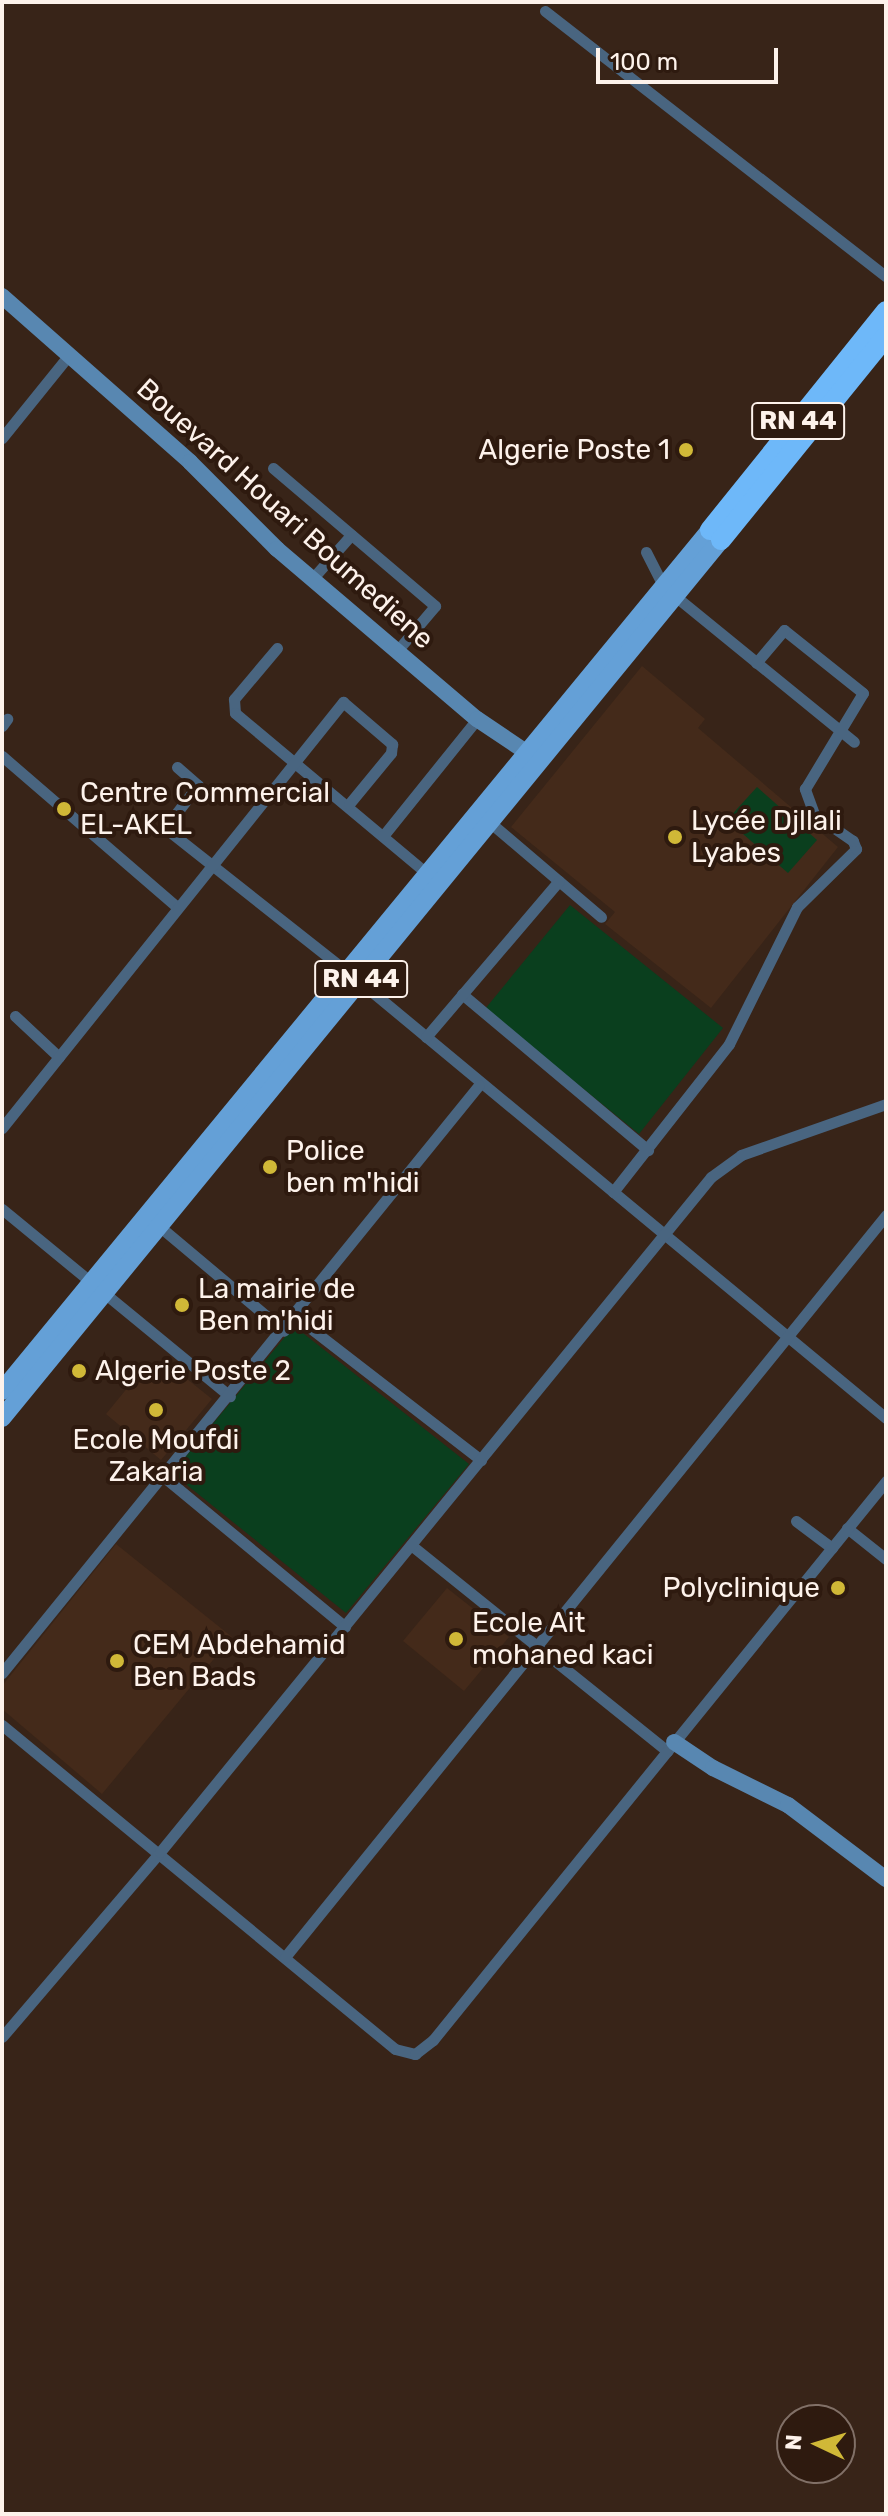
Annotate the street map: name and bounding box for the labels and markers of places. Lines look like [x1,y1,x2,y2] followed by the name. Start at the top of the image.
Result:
[478,433,670,467] place label: Algerie Poste 1
[677,441,695,459] marker: Algerie Poste 1
[80,776,330,842] place label: Centre Commercial EL-AKEL
[55,800,73,818] marker: Centre Commercial EL-AKEL
[691,804,842,870] place label: Lycée Djllali Lyabes
[666,828,684,846] marker: Lycée Djllali Lyabes
[286,1134,420,1200] place label: Police ben m'hidi
[261,1158,279,1176] marker: Police ben m'hidi
[198,1272,355,1338] place label: La mairie de Ben m'hidi
[173,1296,191,1314] marker: La mairie de Ben m'hidi
[95,1354,291,1388] place label: Algerie Poste 2
[70,1362,88,1380] marker: Algerie Poste 2
[147,1401,165,1419] marker: Ecole Moufdi Zakaria
[73,1423,239,1489] place label: Ecole Moufdi Zakaria
[662,1571,820,1605] place label: Polyclinique
[827,1577,849,1599] marker: Polyclinique
[472,1606,653,1672] place label: Ecole Ait mohaned kaci
[133,1628,346,1694] place label: CEM Abdehamid Ben Bads
[447,1630,465,1648] marker: Ecole Ait mohaned kaci
[108,1652,126,1670] marker: CEM Abdehamid Ben Bads

